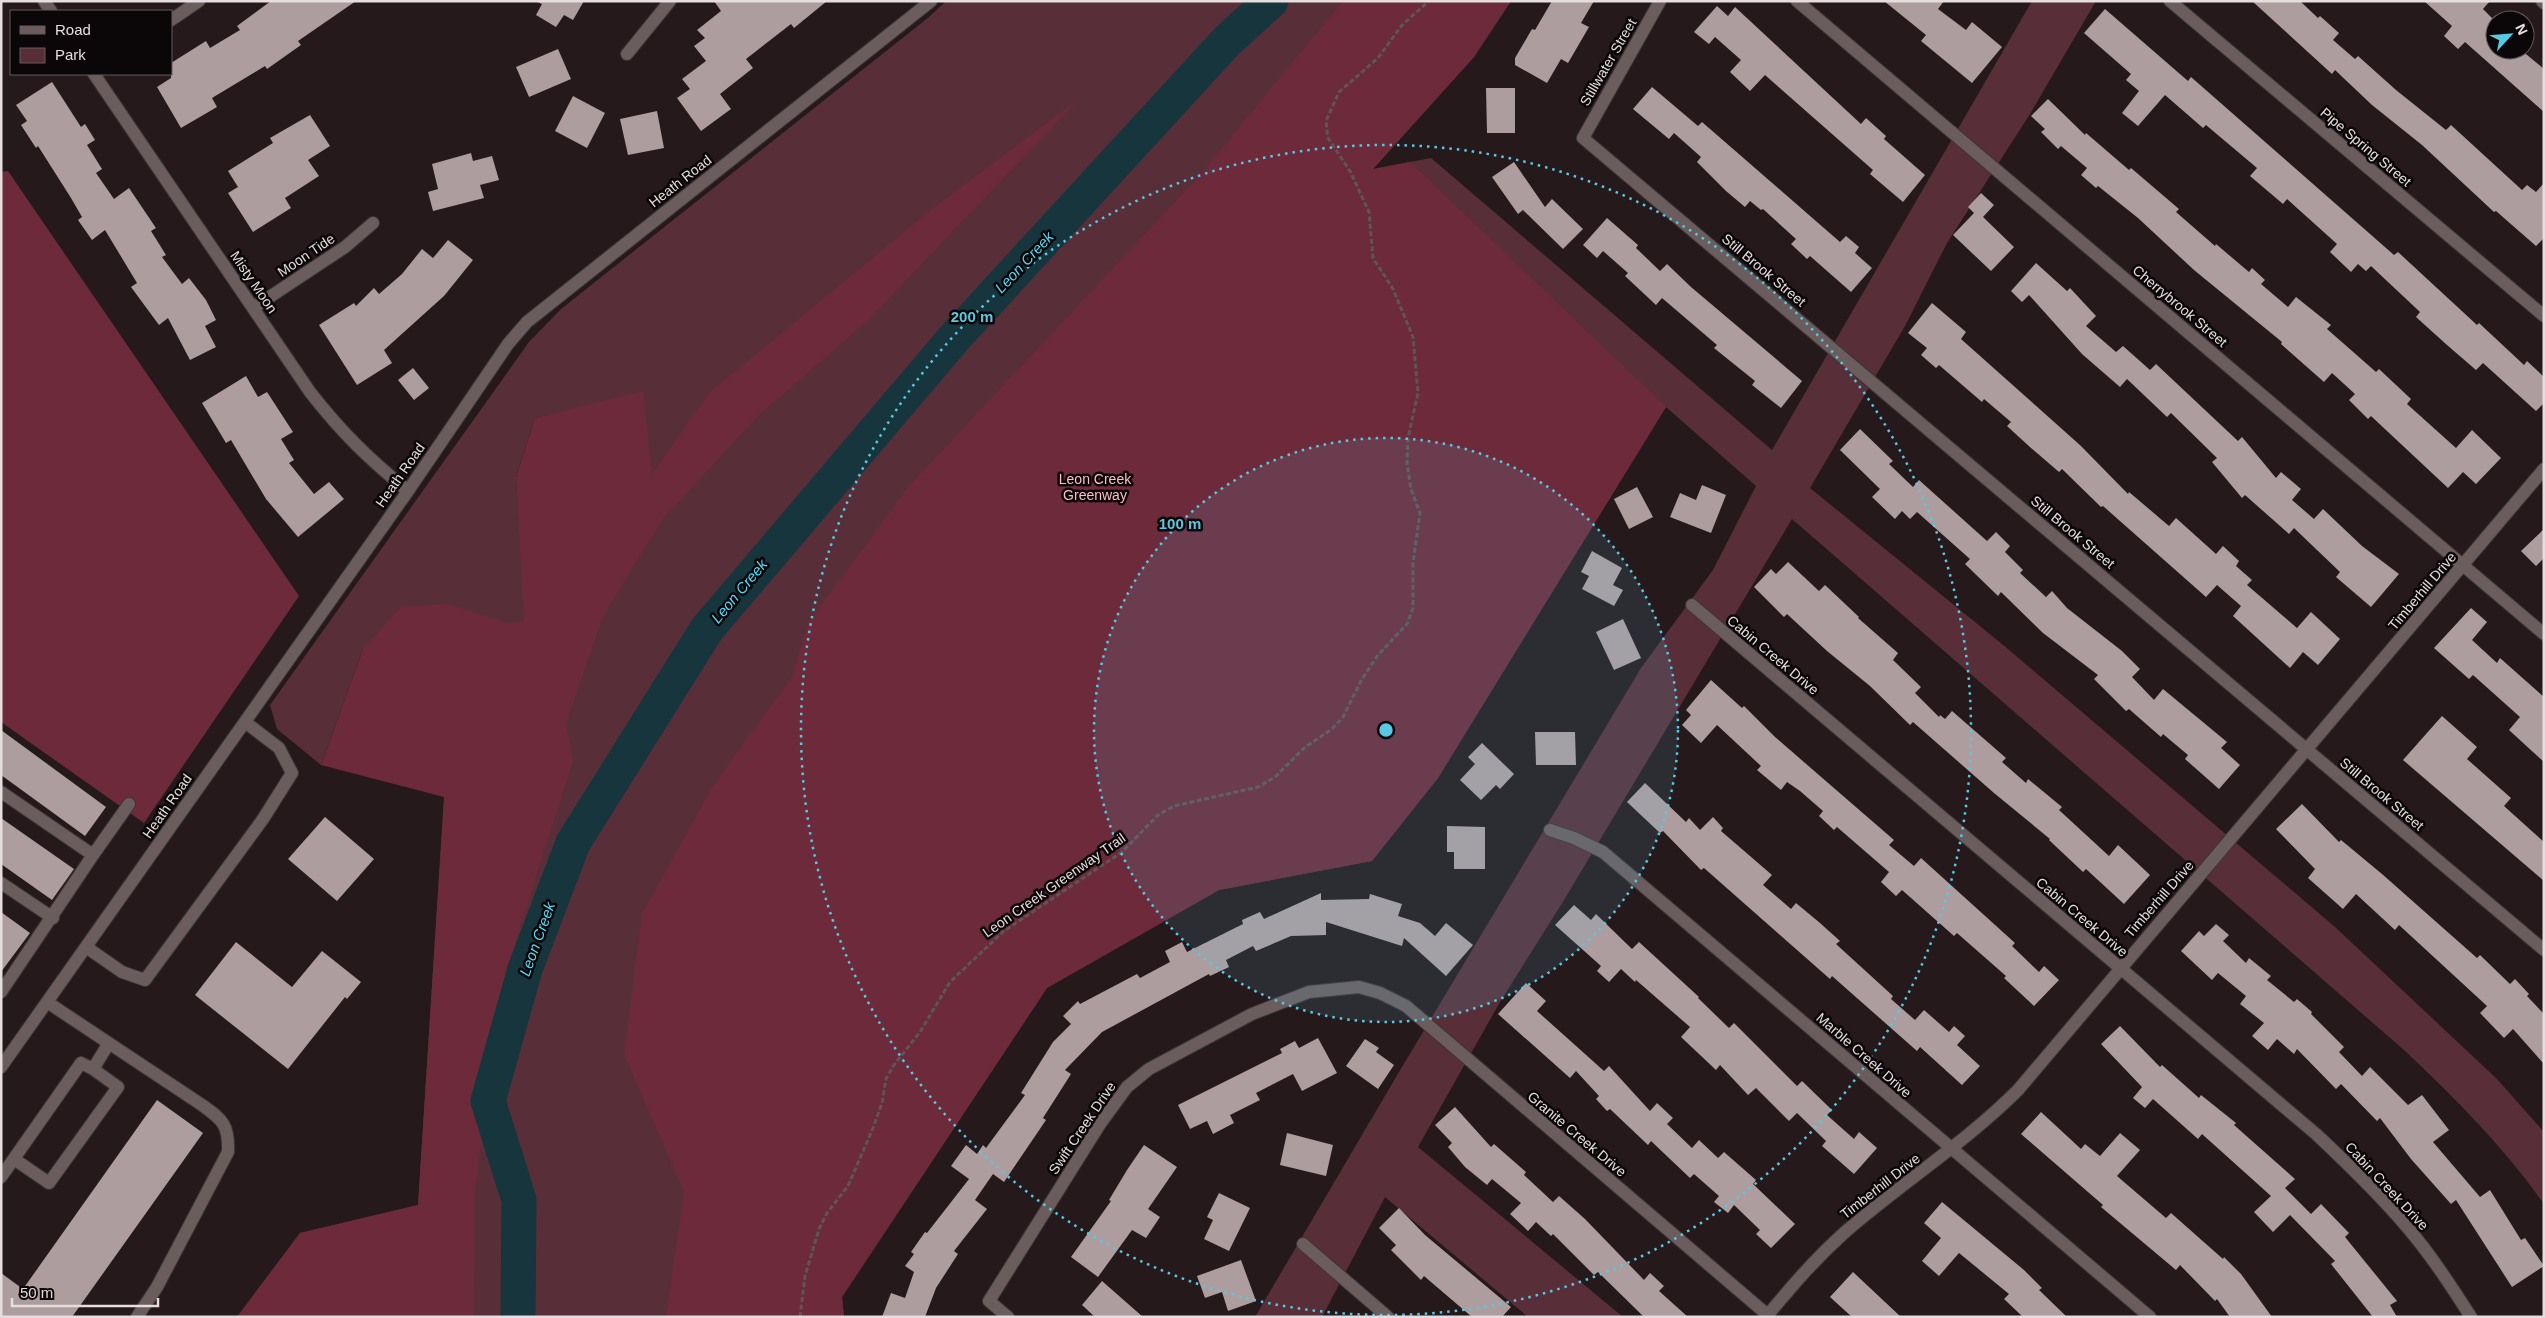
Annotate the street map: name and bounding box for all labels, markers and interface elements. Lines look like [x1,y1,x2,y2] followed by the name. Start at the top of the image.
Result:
[10,10,172,75] legend
[2485,10,2535,60] north arrow
[1577,15,1639,108] street label: Stillwater Street
[55,21,91,38] text: Road
[2512,21,2531,37] text: N
[55,46,86,63] text: Park
[2317,104,2415,190] street label: Pipe Spring Street
[646,152,714,210] street label: Heath Road
[991,227,1058,296] water label: Leon Creek
[274,230,338,280] street label: Moon Tide
[1719,230,1809,310] street label: Still Brook Street
[227,248,281,316] street label: Misty Moon
[2130,262,2231,350] street label: Cherrybrook Street
[951,308,993,325] text: 200 m
[372,440,428,510] street label: Heath Road
[1059,471,1132,503] park label: Leon Creek Greenway
[2028,492,2118,572] street label: Still Brook Street
[1159,515,1201,532] text: 100 m
[2385,549,2459,633] street label: Timberhill Drive
[708,555,771,626] water label: Leon Creek
[1724,612,1822,698] street label: Cabin Creek Drive
[1377,721,1395,739] centre of rings
[2337,754,2427,834] street label: Still Brook Street
[139,771,195,841] street label: Heath Road
[980,830,1128,940] street label: Leon Creek Greenway Trail
[2121,857,2197,941] street label: Timberhill Drive
[2033,874,2131,960] street label: Cabin Creek Drive
[516,898,559,978] water label: Leon Creek
[1813,1009,1915,1101] street label: Marble Creek Drive
[1045,1079,1119,1177] street label: Swift Creek Drive
[1524,1088,1630,1180] street label: Granite Creek Drive
[2342,1139,2432,1233] street label: Cabin Creek Drive
[1837,1150,1923,1222] street label: Timberhill Drive
[12,1276,159,1308] scale bar
[20,1284,53,1301] text: 50 m

